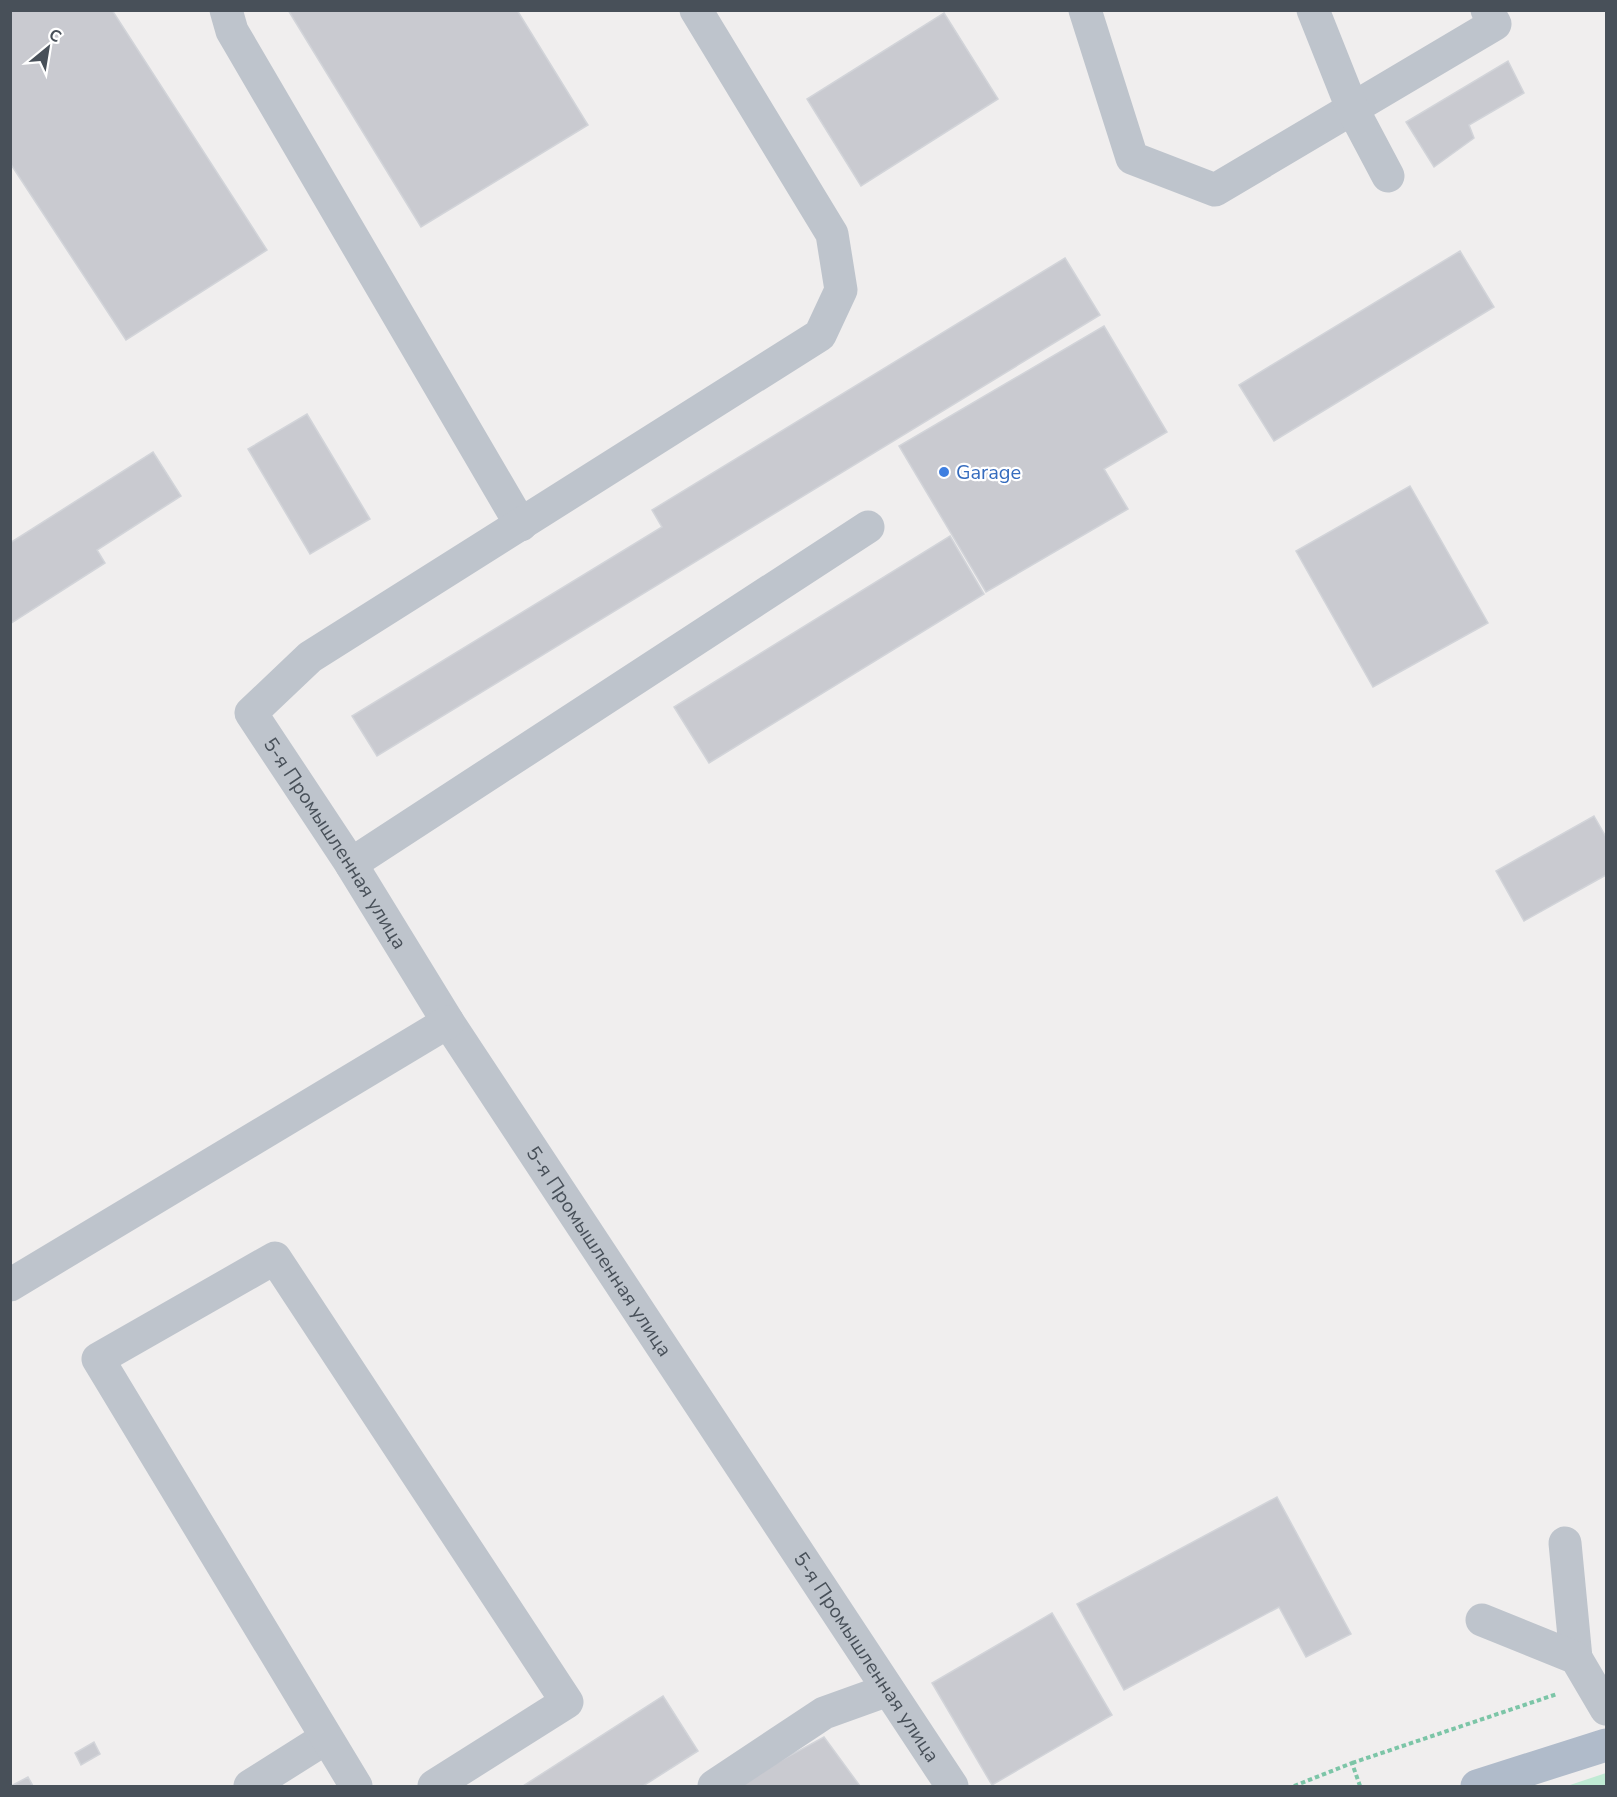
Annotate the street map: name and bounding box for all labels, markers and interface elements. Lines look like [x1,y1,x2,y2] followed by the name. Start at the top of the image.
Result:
[18,18,78,78] north arrow
[45,24,65,48] text: С
[956,459,1021,486] place label: Garage
[937,465,951,479] marker: Garage
[257,732,413,954] street label: 5-я Промышленная улица
[520,1141,678,1362] street label: 5-я Промышленная улица
[788,1546,946,1767] street label: 5-я Промышленная улица

